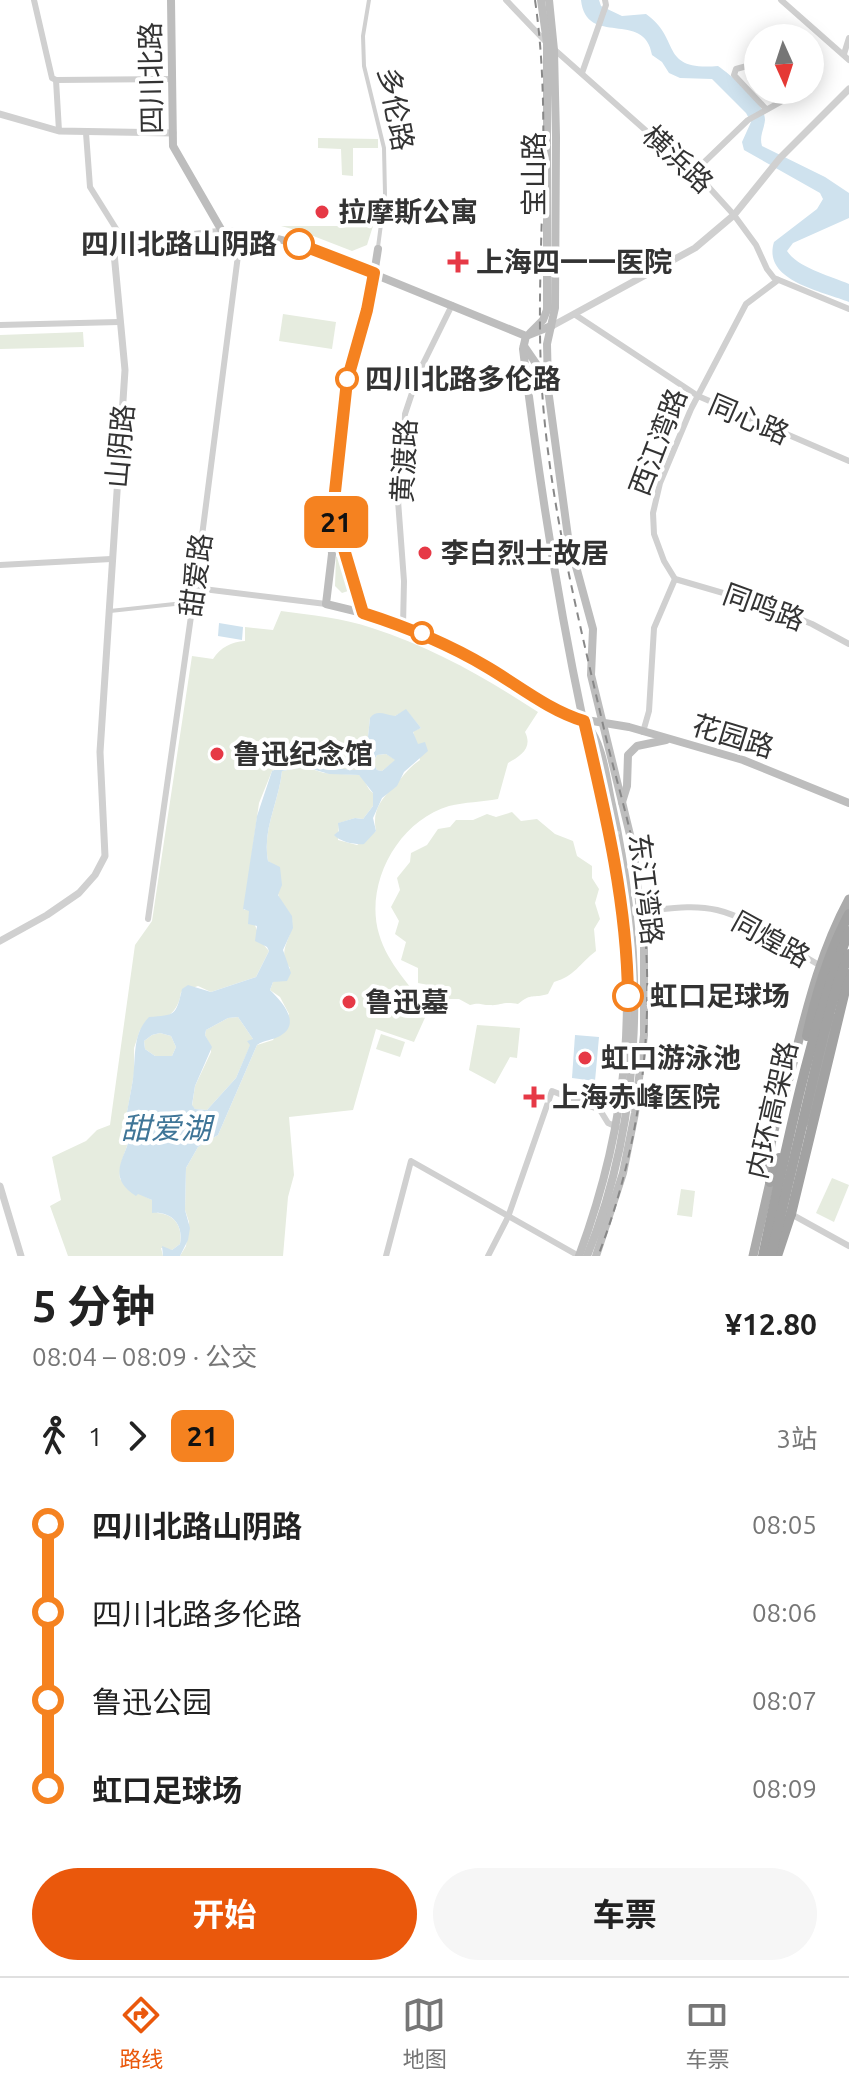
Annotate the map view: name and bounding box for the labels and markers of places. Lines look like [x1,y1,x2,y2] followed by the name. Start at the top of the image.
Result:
[338,196,478,227] place label: 拉摩斯公寓
[313,203,331,221] marker: 拉摩斯公寓
[81,228,277,259] place label: 四川北路山阴路
[284,229,314,259] marker: 四川北路山阴路
[476,246,672,277] place label: 上海四一一医院
[447,251,469,273] marker: 上海四一一医院
[365,363,561,394] place label: 四川北路多伦路
[336,368,358,390] marker: 四川北路多伦路
[441,537,609,568] place label: 李白烈士故居
[416,544,434,562] marker: 李白烈士故居
[411,622,433,644] unlabelled marker
[233,738,373,769] place label: 鲁迅纪念馆
[208,745,226,763] marker: 鲁迅纪念馆
[650,980,790,1011] place label: 虹口足球场
[613,981,643,1011] marker: 虹口足球场
[365,986,449,1017] place label: 鲁迅墓
[340,993,358,1011] marker: 鲁迅墓
[601,1042,741,1073] place label: 虹口游泳池
[576,1049,594,1067] marker: 虹口游泳池
[552,1081,720,1112] place label: 上海赤峰医院
[523,1086,545,1108] marker: 上海赤峰医院

